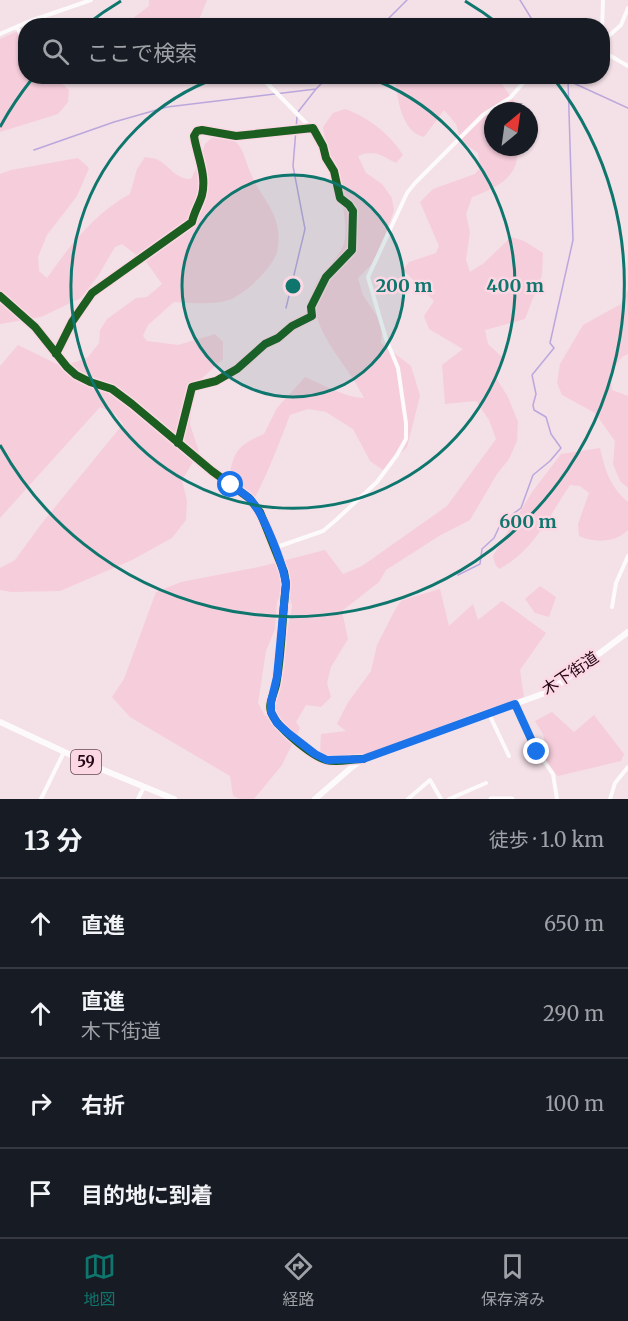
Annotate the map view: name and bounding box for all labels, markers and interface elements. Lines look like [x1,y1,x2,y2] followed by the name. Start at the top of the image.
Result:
[18,18,610,84] search box
[39,35,72,68] icon: search
[87,39,197,67] text: ここで検索
[484,102,538,156] north arrow
[376,274,432,297] text: 200 m
[486,274,544,297] text: 400 m
[283,276,303,296] centre of rings
[217,471,243,497] route start
[499,510,557,533] text: 600 m
[538,647,602,699] street label: 木下街道
[523,738,549,764] route end
[71,750,101,774] road number: 59
[24,824,83,857] text: 13 分
[489,827,604,852] text: 徒歩 · 1.0 km
[24,907,57,940] icon: ahead
[81,911,125,939] text: 直進
[544,911,604,936] text: 650 m
[81,987,125,1015] text: 直進
[24,997,57,1030] icon: ahead
[543,1001,604,1026] text: 290 m
[81,1018,161,1043] text: 木下街道
[24,1087,57,1120] icon: right
[81,1091,125,1119] text: 右折
[545,1091,604,1116] text: 100 m
[24,1177,57,1210] icon: arrive
[81,1181,213,1209] text: 目的地に到着
[83,1250,116,1310] tab: 地図
[282,1250,315,1310] tab: 経路
[481,1250,545,1310] tab: 保存済み

